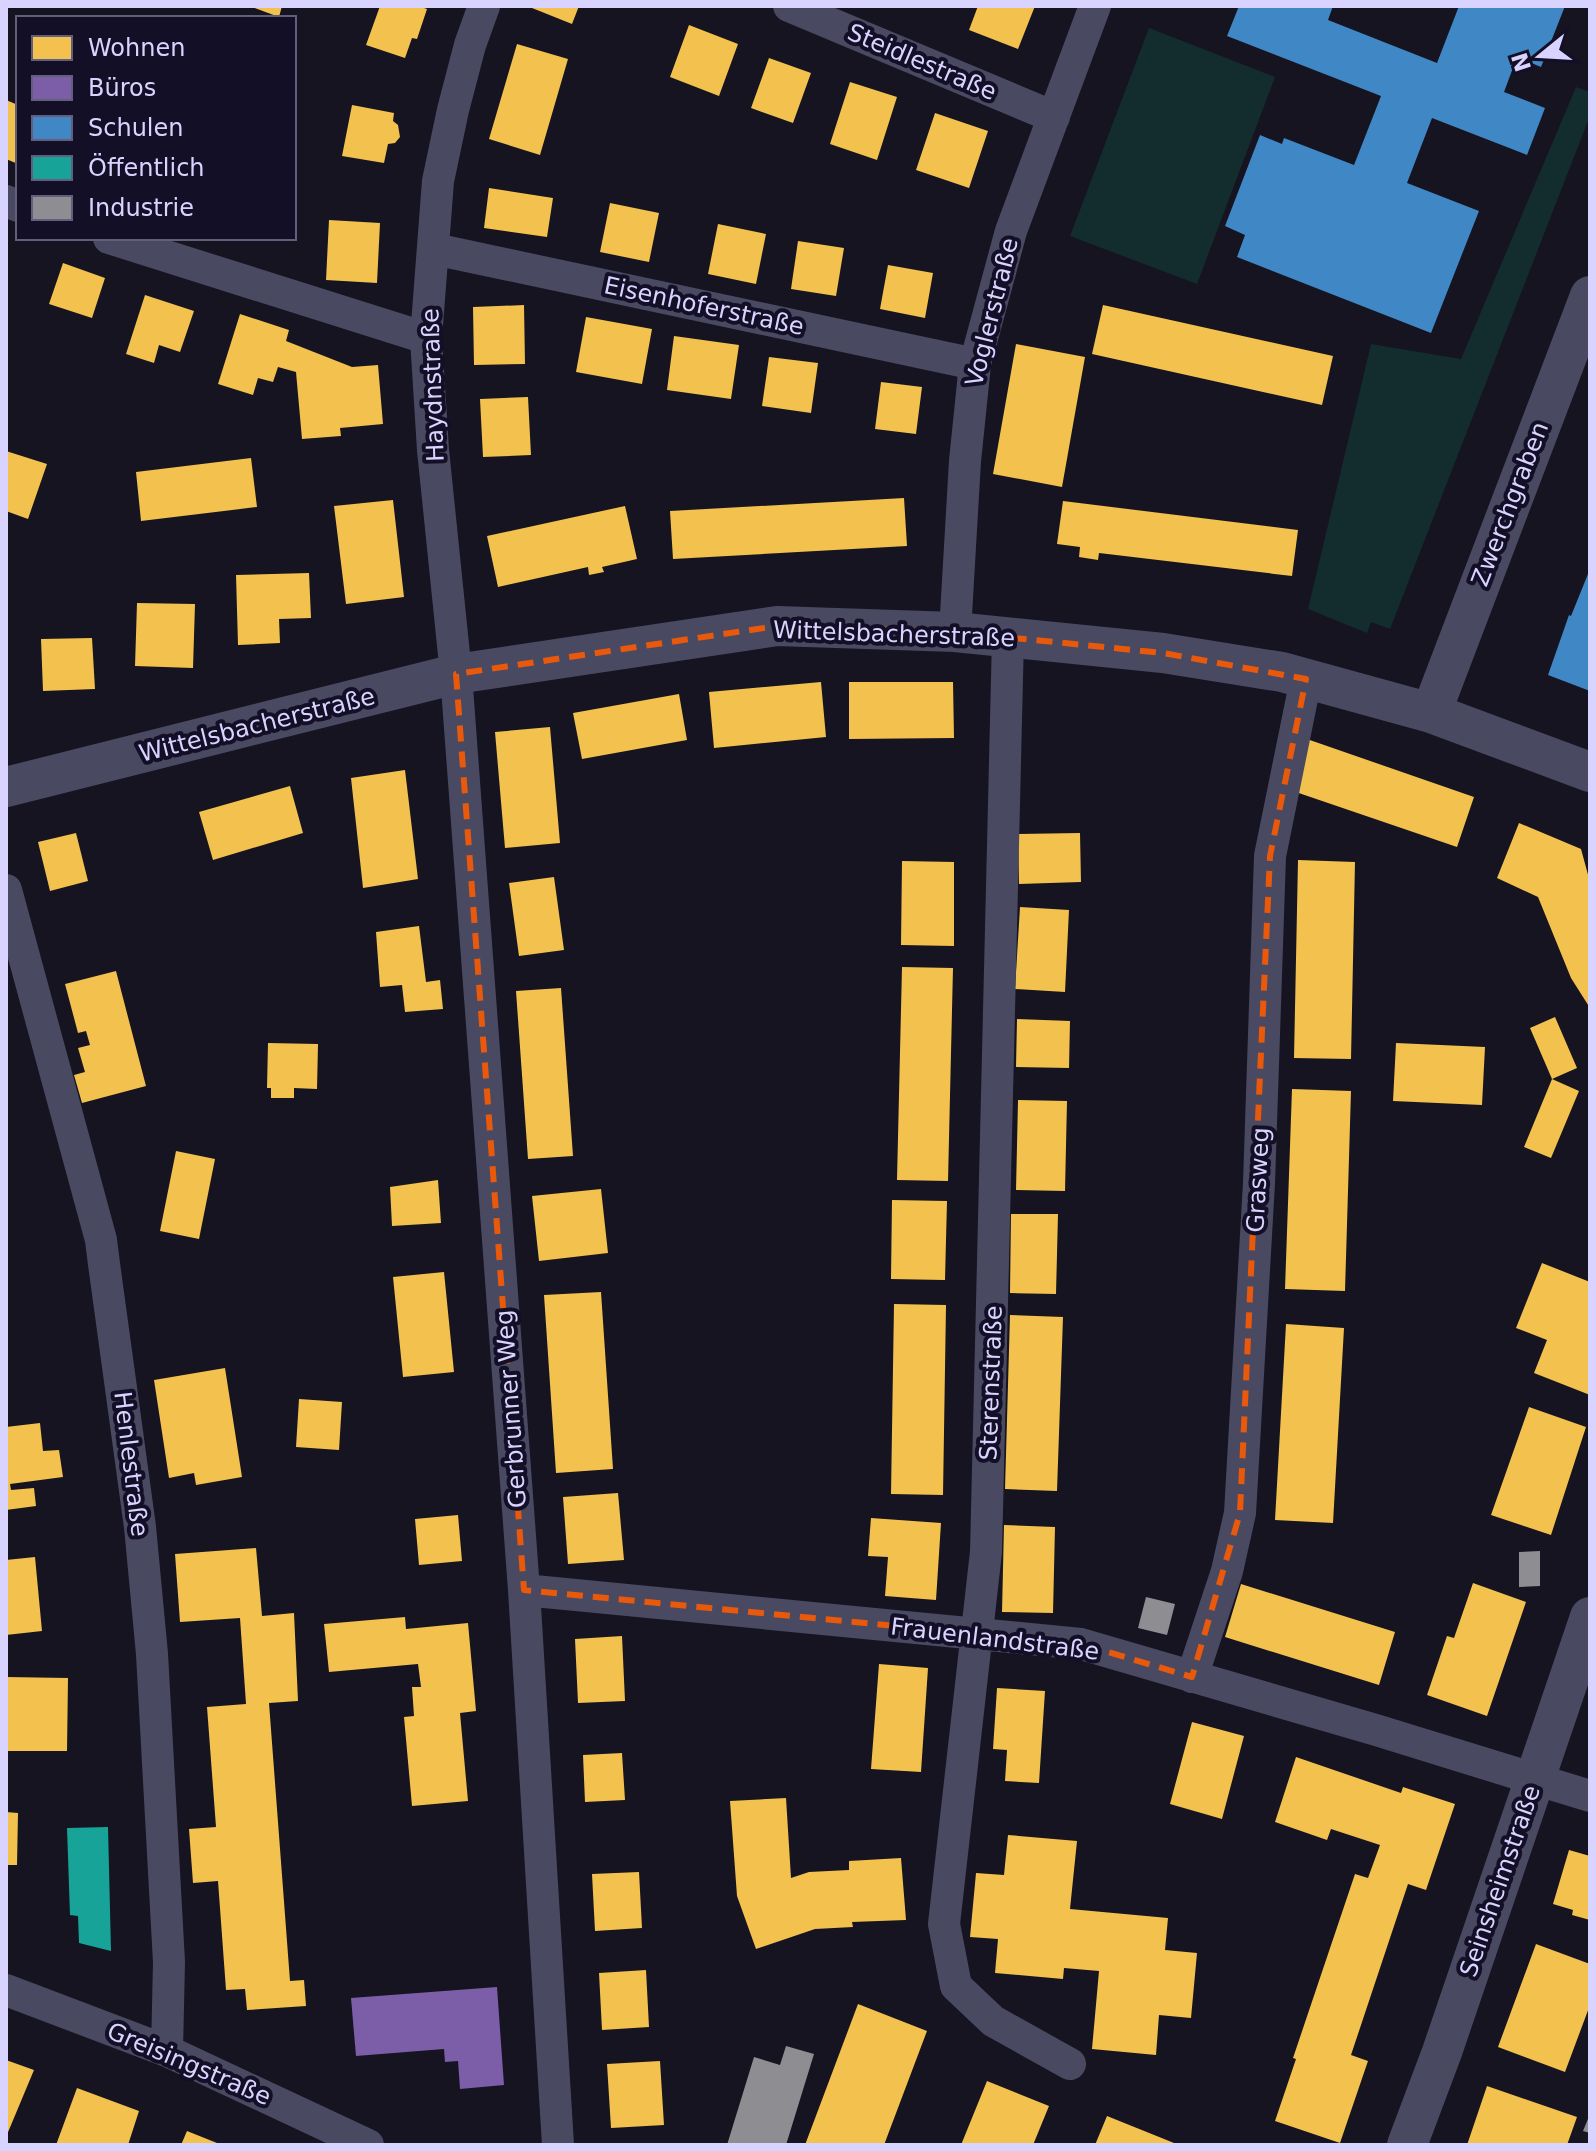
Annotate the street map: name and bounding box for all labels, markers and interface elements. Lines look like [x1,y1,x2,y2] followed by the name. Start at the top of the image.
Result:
[16,16,296,240] legend
[1500,16,1580,96] north arrow
[843,18,1001,106] street label: Steidlestraße
[88,34,185,62] text: Wohnen
[1507,49,1536,75] text: N
[88,74,156,102] text: Büros
[88,114,184,142] text: Schulen
[88,153,205,182] text: Öffentlich
[88,194,194,222] text: Industrie
[960,235,1024,389] street label: Voglerstraße
[601,271,807,341] street label: Eisenhoferstraße
[416,308,450,462] street label: Haydnstraße
[1466,418,1554,590] street label: Zwerchgraben
[773,616,1015,652] street label: Wittelsbacherstraße
[136,682,378,768] street label: Wittelsbacherstraße
[1241,1127,1275,1233] street label: Grasweg
[974,1305,1008,1461] street label: Sterenstraße
[490,1309,532,1509] street label: Gerbrunner Weg
[108,1390,154,1538] street label: Henlestraße
[889,1612,1101,1666] street label: Frauenlandstraße
[1454,1782,1546,1980] street label: Seinsheimstraße
[103,2017,275,2111] street label: Greisingstraße

